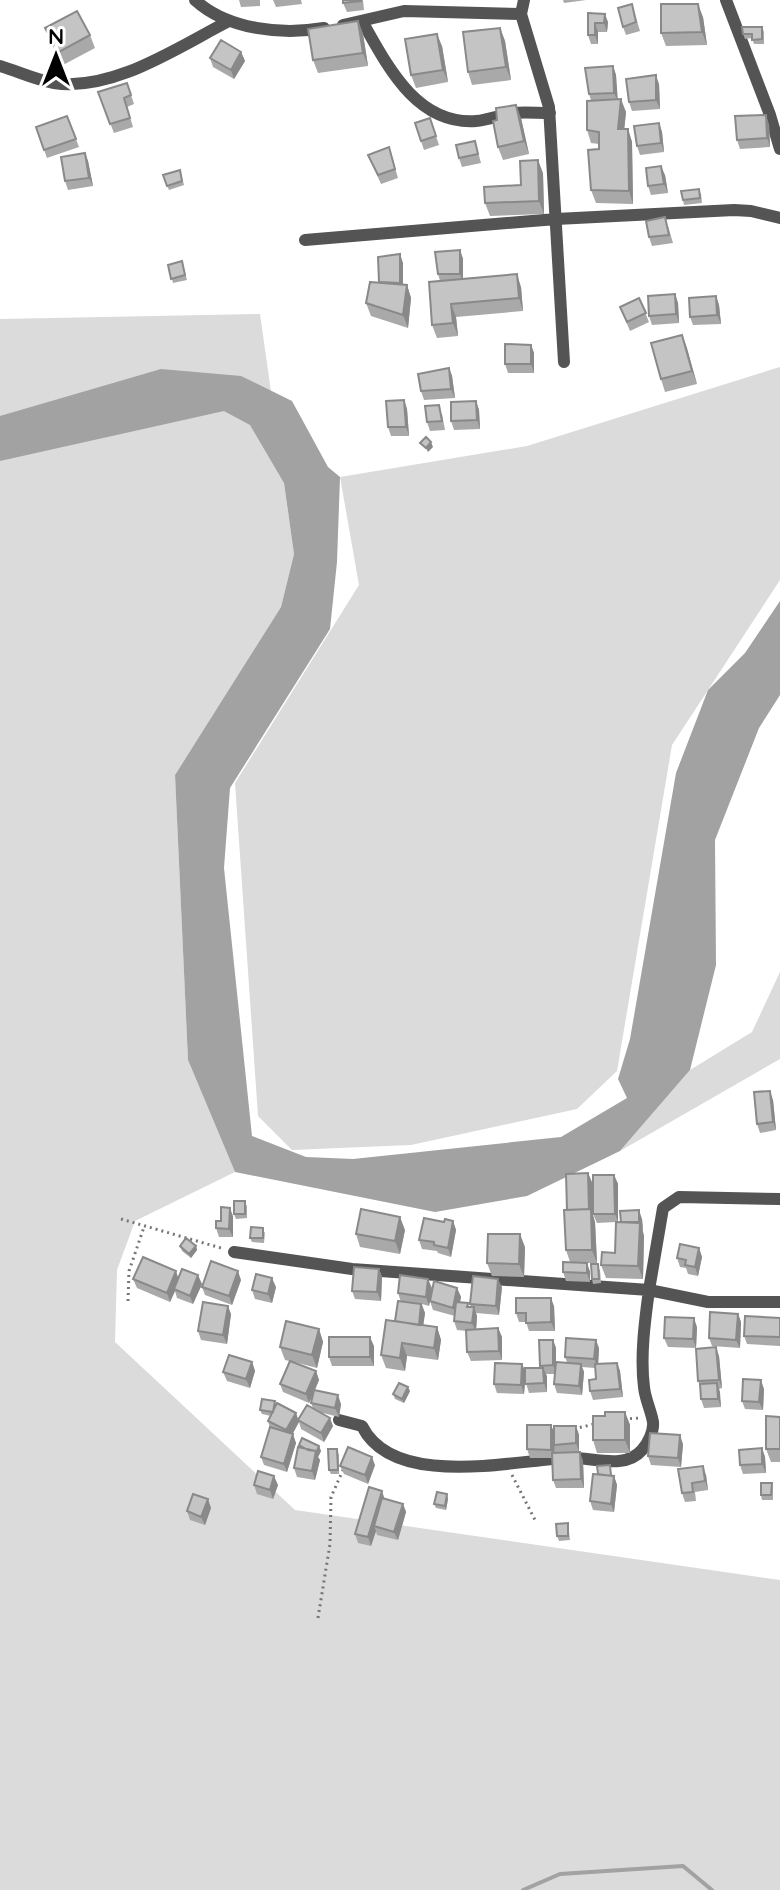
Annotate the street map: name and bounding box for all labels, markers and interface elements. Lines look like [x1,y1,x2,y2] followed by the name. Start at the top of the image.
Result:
[16,16,96,96] north arrow
[48,22,64,50] text: N

